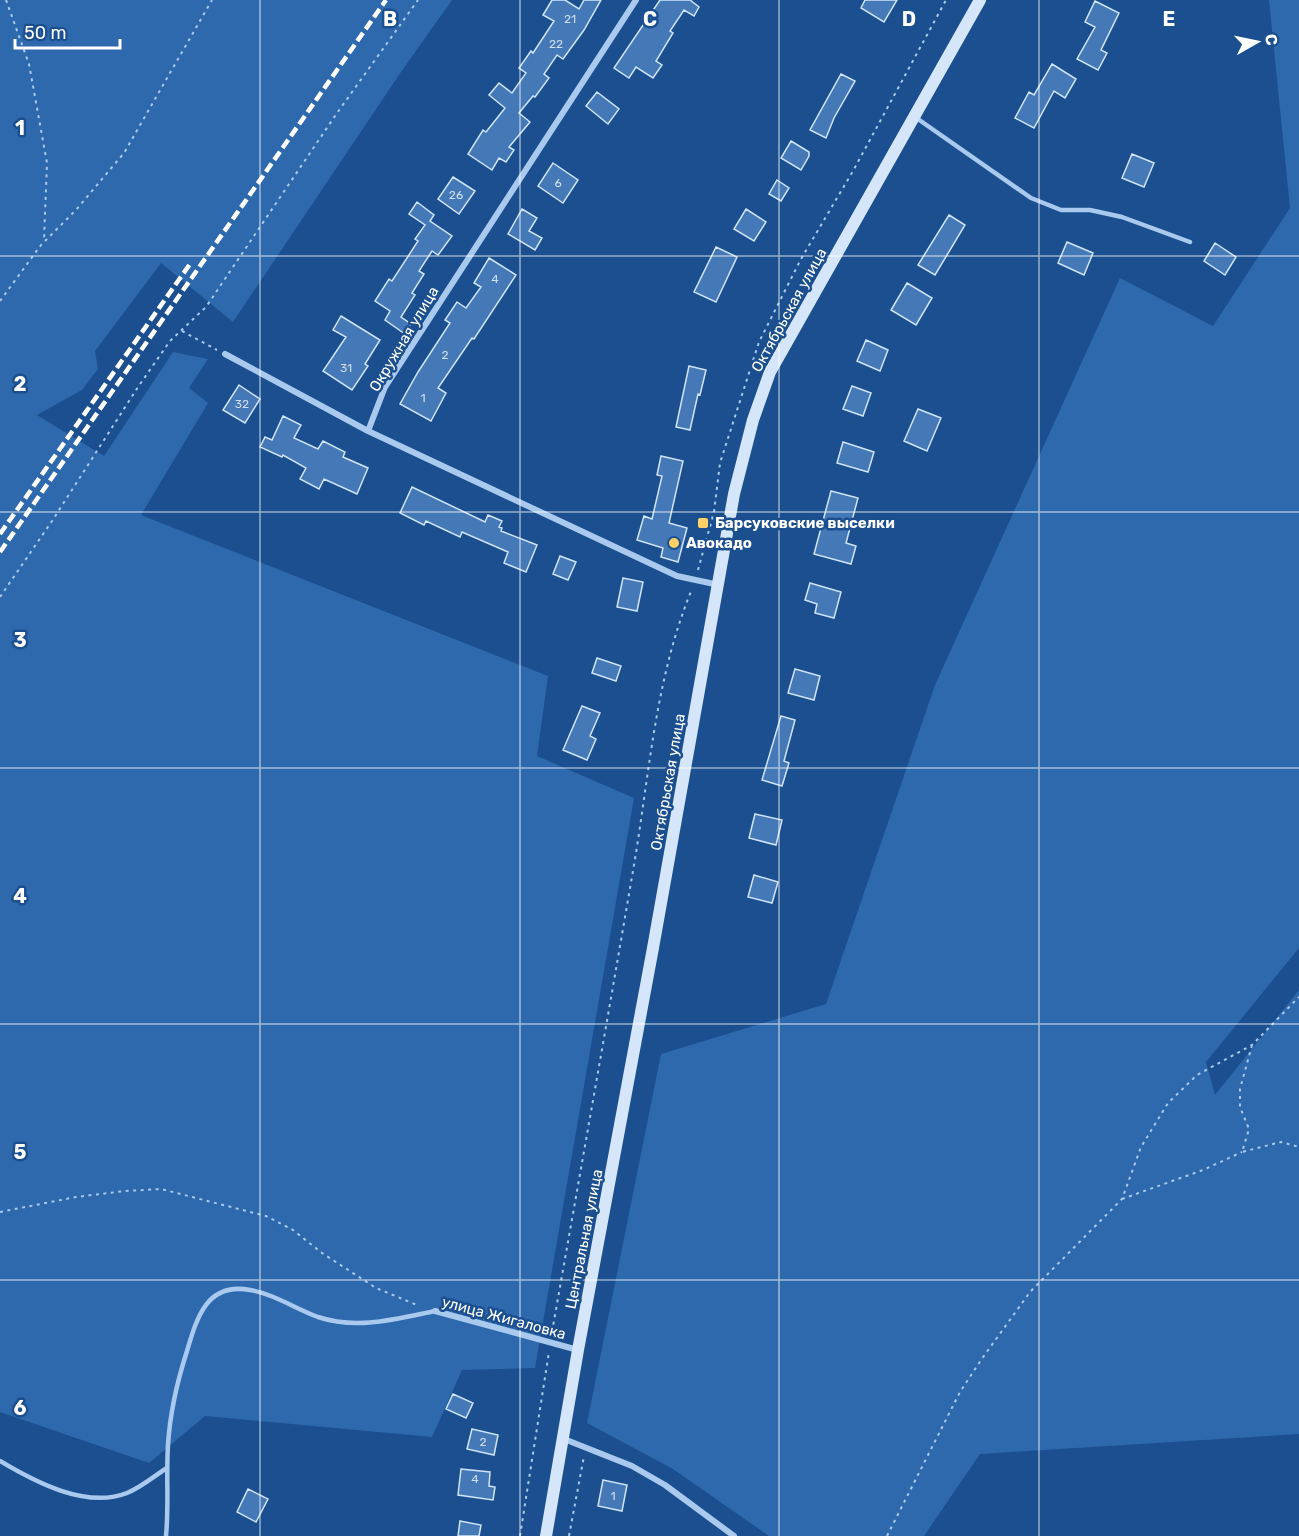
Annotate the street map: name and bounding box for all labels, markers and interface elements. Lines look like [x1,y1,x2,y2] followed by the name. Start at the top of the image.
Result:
[383,7,397,31] text: B
[643,7,657,31] text: C
[902,7,916,31] text: D
[1163,7,1175,31] text: E
[15,12,120,50] scale bar
[564,12,576,26] house number: 21
[1227,12,1287,72] north arrow
[24,22,67,44] text: 50 m
[1261,33,1282,47] text: С
[549,37,563,51] house number: 22
[15,116,25,140] text: 1
[554,176,562,190] house number: 6
[449,188,463,202] house number: 26
[747,245,831,375] street label: Октябрьская улица
[491,272,499,286] house number: 4
[366,283,442,395] street label: Окружная улица
[441,348,449,362] house number: 2
[340,361,352,375] house number: 31
[14,372,27,396] text: 2
[420,391,426,405] house number: 1
[235,397,249,411] house number: 32
[715,514,895,532] place label: Барсуковские выселки
[696,516,710,530] marker: Барсуковские выселки
[686,534,752,552] place label: Авокадо
[667,536,681,550] marker: Авокадо
[13,628,27,652] text: 3
[647,712,689,852] street label: Октябрьская улица
[13,884,27,908] text: 4
[14,1140,27,1164] text: 5
[562,1168,606,1310] street label: Центральная улица
[440,1293,568,1343] street label: улица Жигаловка
[13,1396,27,1420] text: 6
[479,1435,487,1449] house number: 2
[471,1472,479,1486] house number: 4
[610,1489,616,1503] house number: 1

